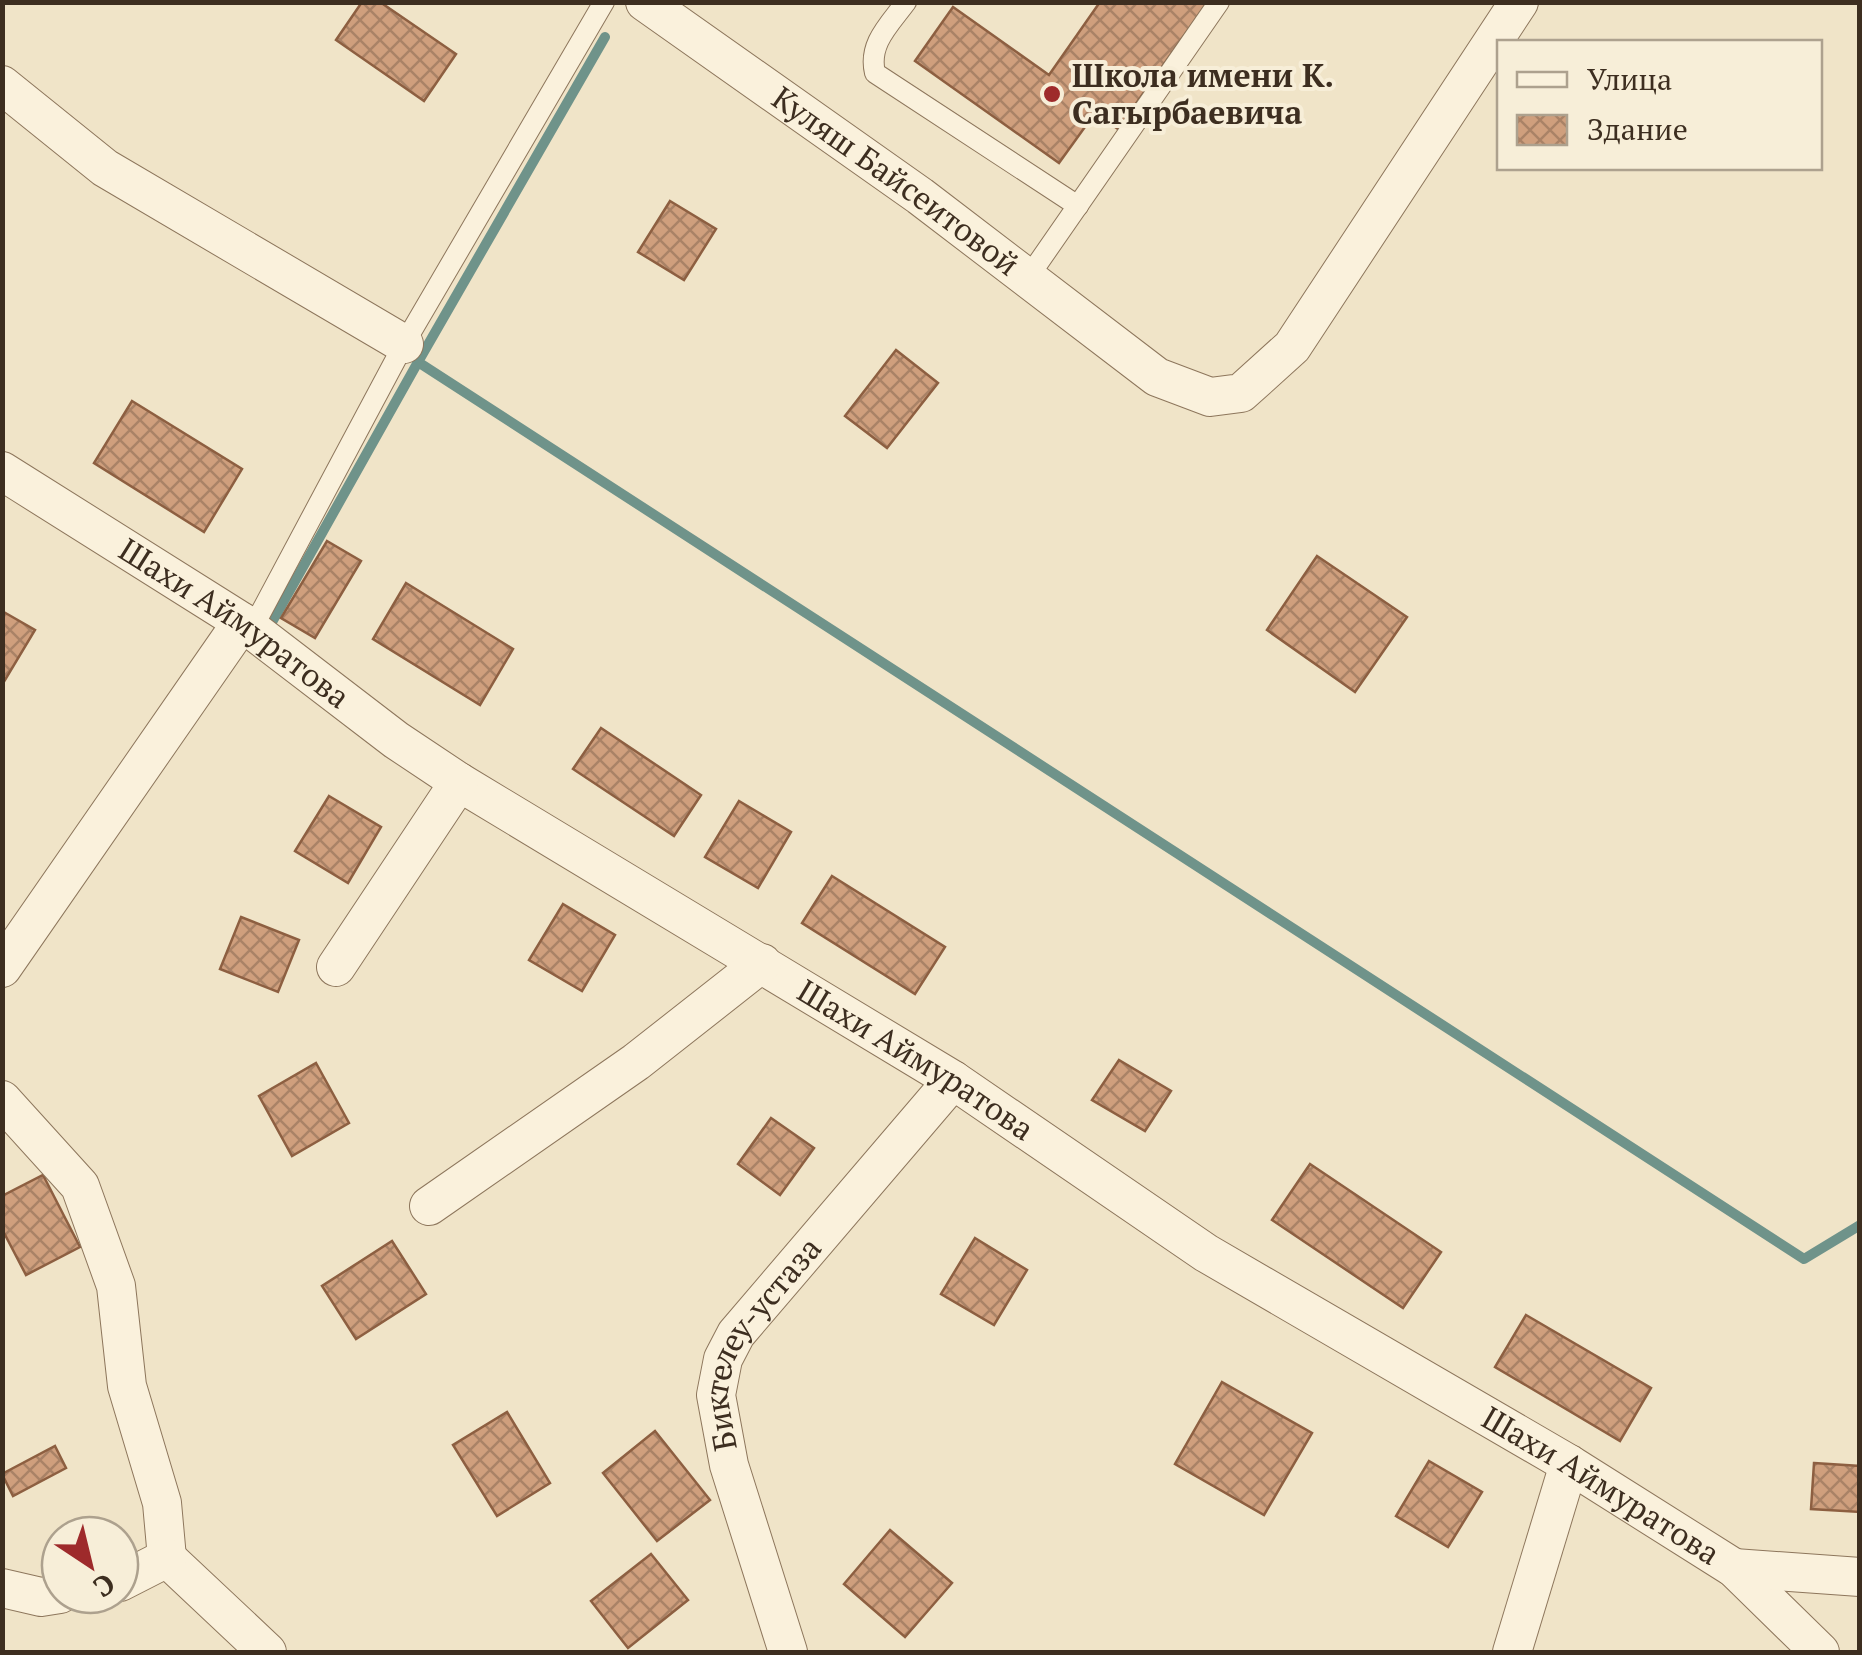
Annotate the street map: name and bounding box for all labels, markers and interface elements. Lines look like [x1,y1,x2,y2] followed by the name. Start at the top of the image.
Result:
[1497,40,1822,170] legend
[1072,54,1334,133] place label: Школа имени К. Сагырбаевича
[1587,59,1672,99] text: Улица
[764,76,1028,284] street label: Куляш Байсеитовой
[1041,83,1063,105] marker: Школа имени К. Сагырбаевича
[1587,109,1688,149] text: Здание
[112,528,359,717] street label: Шахи Аймуратова
[790,969,1043,1149] street label: Шахи Аймуратова
[694,1228,830,1454] street label: Биктелеу-устаза
[1475,1396,1728,1574] street label: Шахи Аймуратова
[40,1515,140,1615] north arrow
[87,1565,123,1606] text: С

